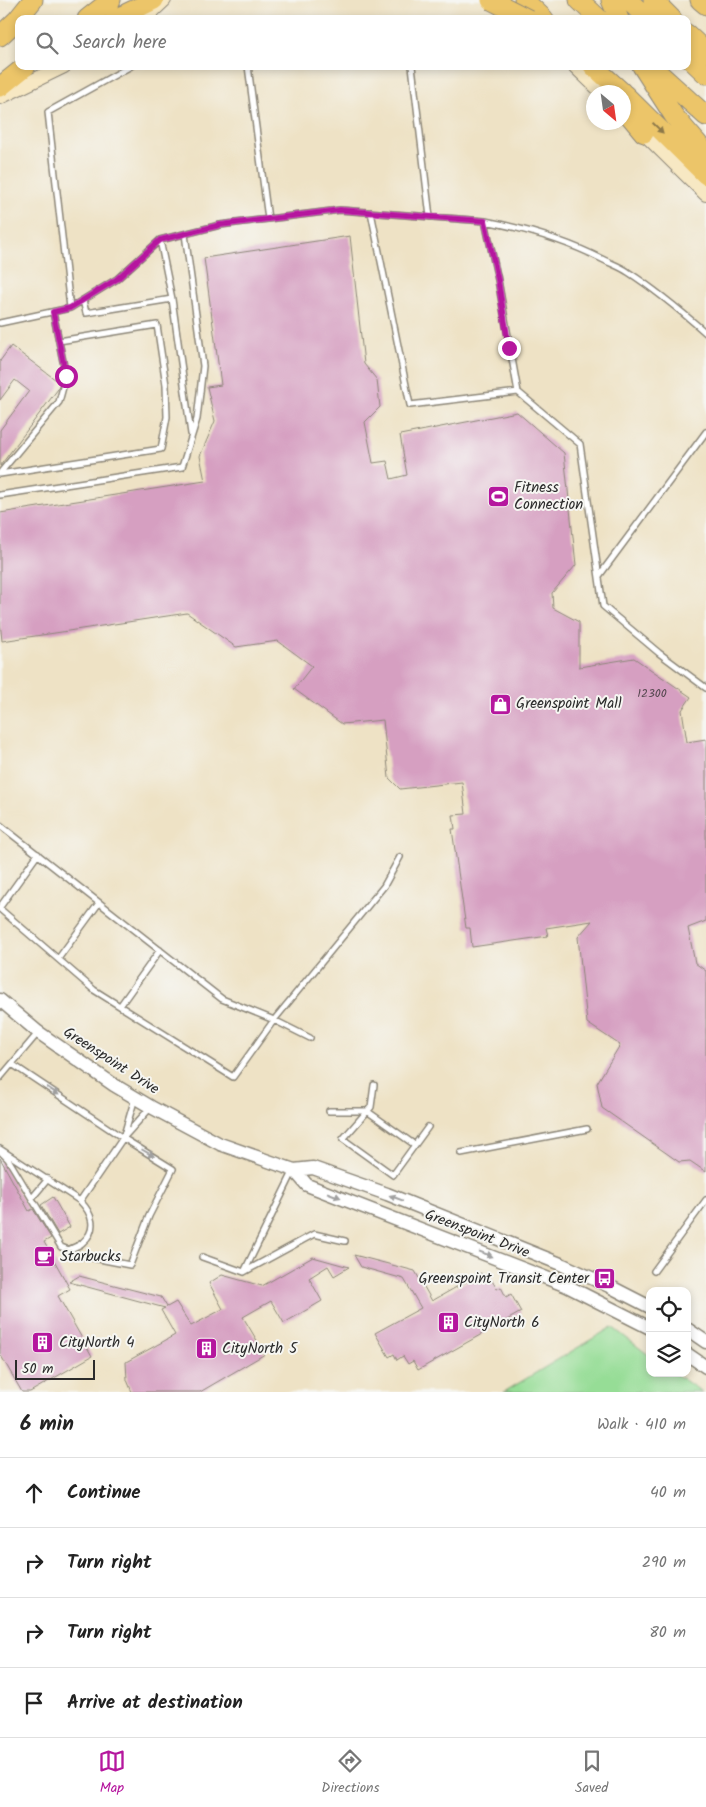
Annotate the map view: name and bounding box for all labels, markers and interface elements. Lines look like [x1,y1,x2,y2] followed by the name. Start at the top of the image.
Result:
[15,15,691,70] search box
[73,28,167,58] text: Search here
[33,29,61,57] icon: search
[586,85,631,130] north arrow
[652,122,664,134] one-way arrow
[498,337,521,360] route end
[55,365,78,388] route start
[514,476,583,517] place label: Fitness Connection
[486,485,510,509] sports icon: Fitness Connection
[637,684,667,703] house number: 12300
[488,692,512,716] shop icon: Greenspoint Mall
[516,692,622,716] place label: Greenspoint Mall
[58,1021,164,1101] street label: Greenspoint Drive
[46,1086,59,1096] one-way arrow
[142,1148,155,1157] one-way arrow
[327,1192,341,1200] one-way arrow
[388,1194,403,1202] one-way arrow
[421,1203,533,1265] street label: Greenspoint Drive
[32,1245,56,1269] cafe icon: Starbucks
[60,1245,122,1269] place label: Starbucks
[479,1251,493,1259] one-way arrow
[419,1267,590,1291] place label: Greenspoint Transit Center
[593,1267,617,1291] bus stop icon: Greenspoint Transit Center
[646,1287,691,1377] map controls
[646,1287,691,1332] button: locate
[436,1311,460,1335] building icon: CityNorth 6
[464,1311,540,1335] place label: CityNorth 6
[31,1331,55,1355] building icon: CityNorth 4
[59,1331,134,1355] place label: CityNorth 4
[646,1332,691,1377] button: layers
[194,1337,218,1361] building icon: CityNorth 5
[222,1337,298,1361] place label: CityNorth 5
[15,1357,95,1380] scale bar
[22,1358,53,1380] text: 50 m
[20,1408,74,1441] text: 6 min
[597,1412,686,1437] text: Walk · 410 m
[67,1478,140,1508] text: Continue
[20,1479,48,1507] icon: ahead
[650,1480,686,1505] text: 40 m
[67,1548,152,1578] text: Turn right
[20,1549,48,1577] icon: right
[642,1550,686,1575] text: 290 m
[67,1618,152,1648] text: Turn right
[20,1619,48,1647] icon: right
[649,1620,686,1645] text: 80 m
[67,1688,243,1718] text: Arrive at destination
[20,1689,48,1717] icon: arrive
[98,1747,126,1799] tab: Map
[321,1747,379,1799] tab: Directions
[575,1747,608,1799] tab: Saved

